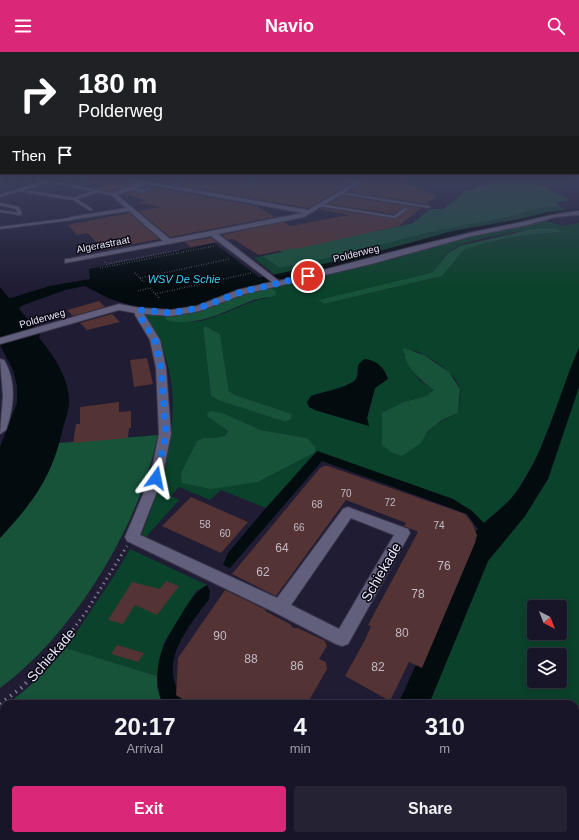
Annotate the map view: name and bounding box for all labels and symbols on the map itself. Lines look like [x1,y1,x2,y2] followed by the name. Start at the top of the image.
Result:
[76,234,131,255] street label: Algerastraat
[332,242,380,265] street label: Polderweg
[291,259,325,293] pin
[148,273,220,285] water label: WSV De Schie
[18,307,66,330] street label: Polderweg
[135,457,177,499] position arrow
[340,488,352,499] house number: 70
[384,497,396,508] house number: 72
[311,499,323,510] house number: 68
[199,519,211,530] house number: 58
[433,520,445,531] house number: 74
[293,522,305,533] house number: 66
[219,528,231,539] house number: 60
[358,540,404,604] street label: Schiekade
[275,541,289,555] house number: 64
[437,559,451,573] house number: 76
[256,565,270,579] house number: 62
[411,587,425,601] house number: 78
[527,600,567,640] north arrow
[24,625,79,685] street label: Schiekade
[395,626,409,640] house number: 80
[213,629,227,643] house number: 90
[244,652,258,666] house number: 88
[290,659,304,673] house number: 86
[371,660,385,674] house number: 82

